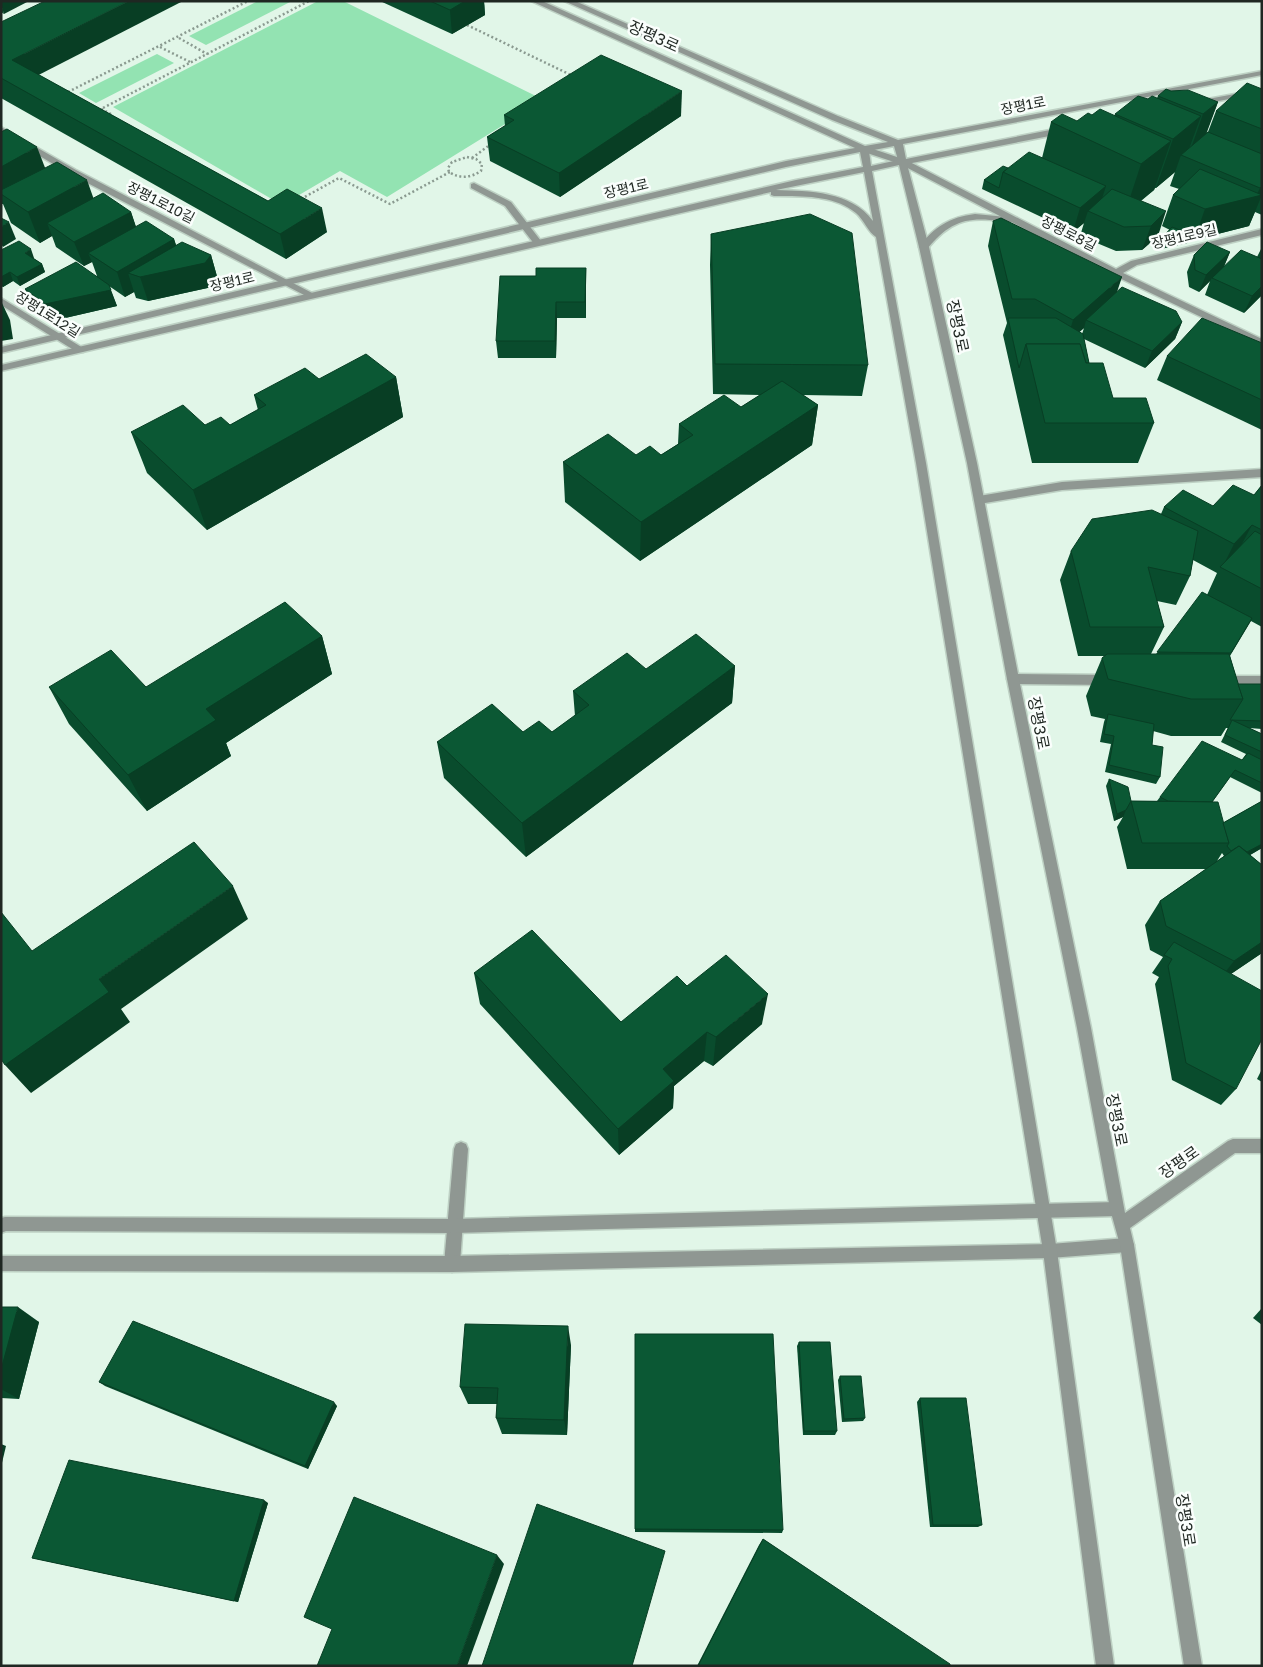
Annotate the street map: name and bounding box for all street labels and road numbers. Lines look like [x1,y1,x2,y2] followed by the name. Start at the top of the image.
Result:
[625,16,683,56] street label: 장평3로
[999,92,1047,118] street label: 장평1로
[602,175,650,201] street label: 장평1로
[124,178,198,226] street label: 장평1로10길
[1038,212,1100,254] street label: 장평로8길
[1150,220,1218,252] street label: 장평1로9길
[208,268,256,294] street label: 장평1로
[12,287,84,341] street label: 장평1로12길
[943,298,973,355] street label: 장평3로
[1024,695,1054,751] street label: 장평3로
[1102,1092,1132,1148] street label: 장평3로
[1155,1141,1203,1183] street label: 장평로
[1172,1492,1200,1548] street label: 장평3로

